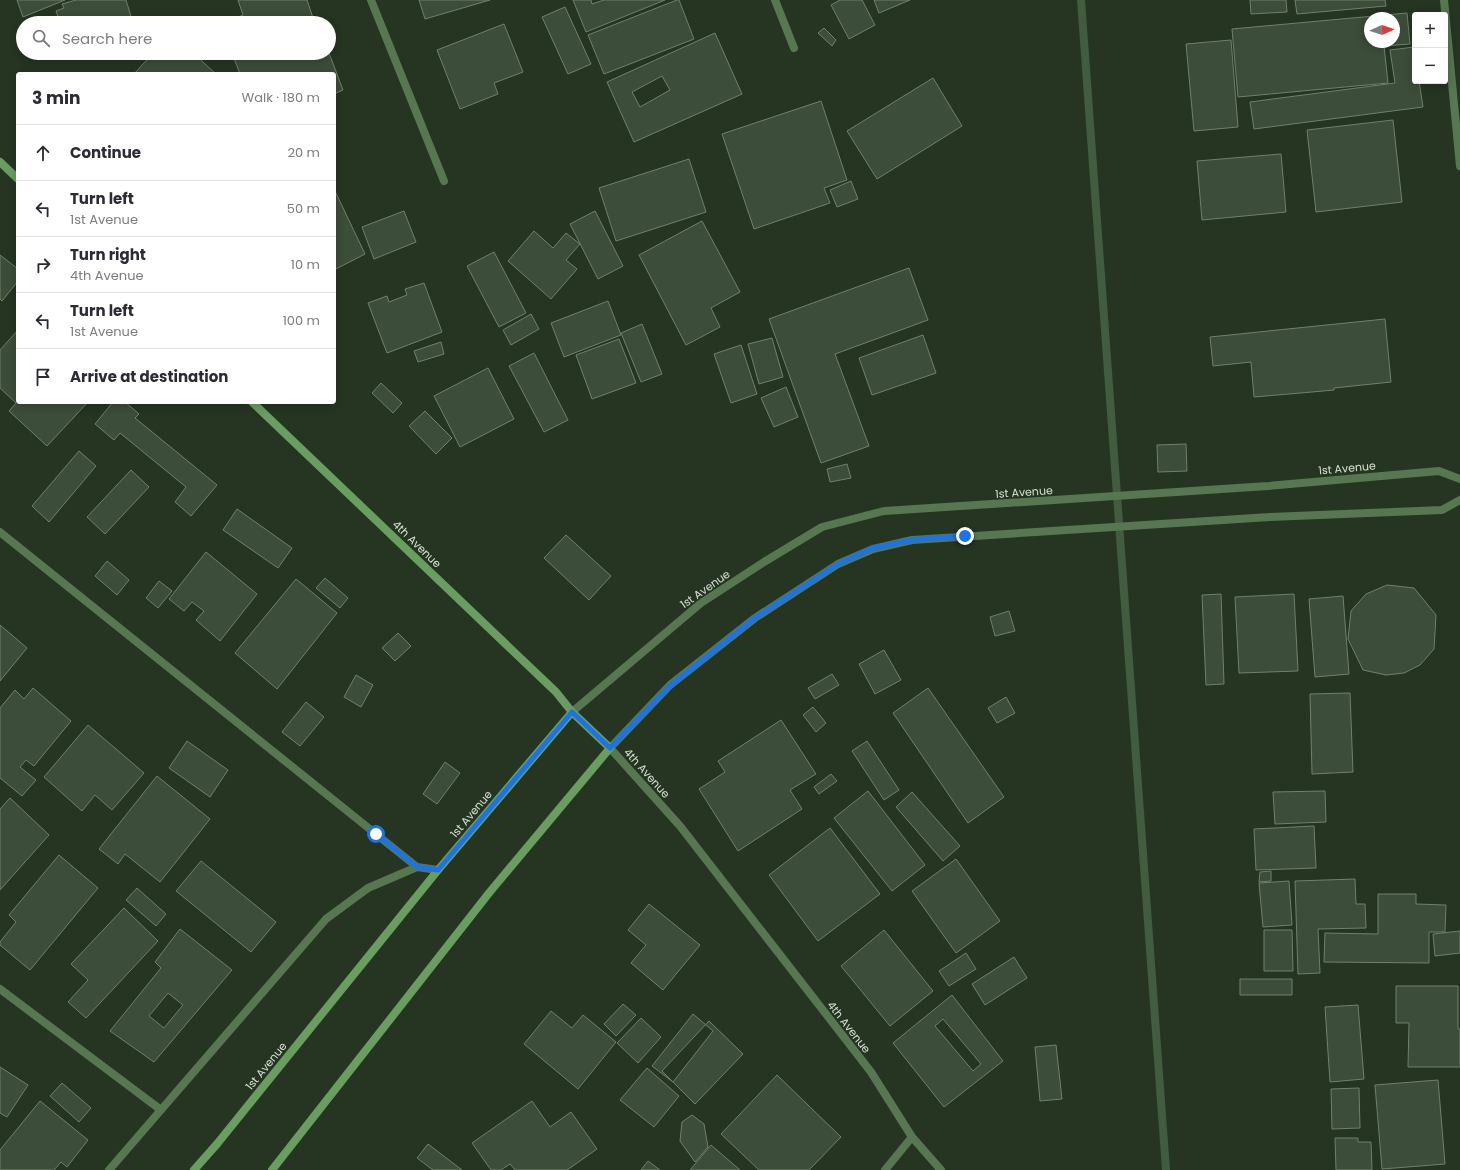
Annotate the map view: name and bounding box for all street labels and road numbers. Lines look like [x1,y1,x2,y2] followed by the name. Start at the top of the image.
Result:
[1318,458,1377,478] street label: 1st Avenue
[995,482,1053,502] street label: 1st Avenue
[389,517,445,571] street label: 4th Avenue
[677,566,733,612] street label: 1st Avenue
[620,745,674,802] street label: 4th Avenue
[446,787,496,841] street label: 1st Avenue
[824,998,875,1057] street label: 4th Avenue
[242,1038,290,1093] street label: 1st Avenue

